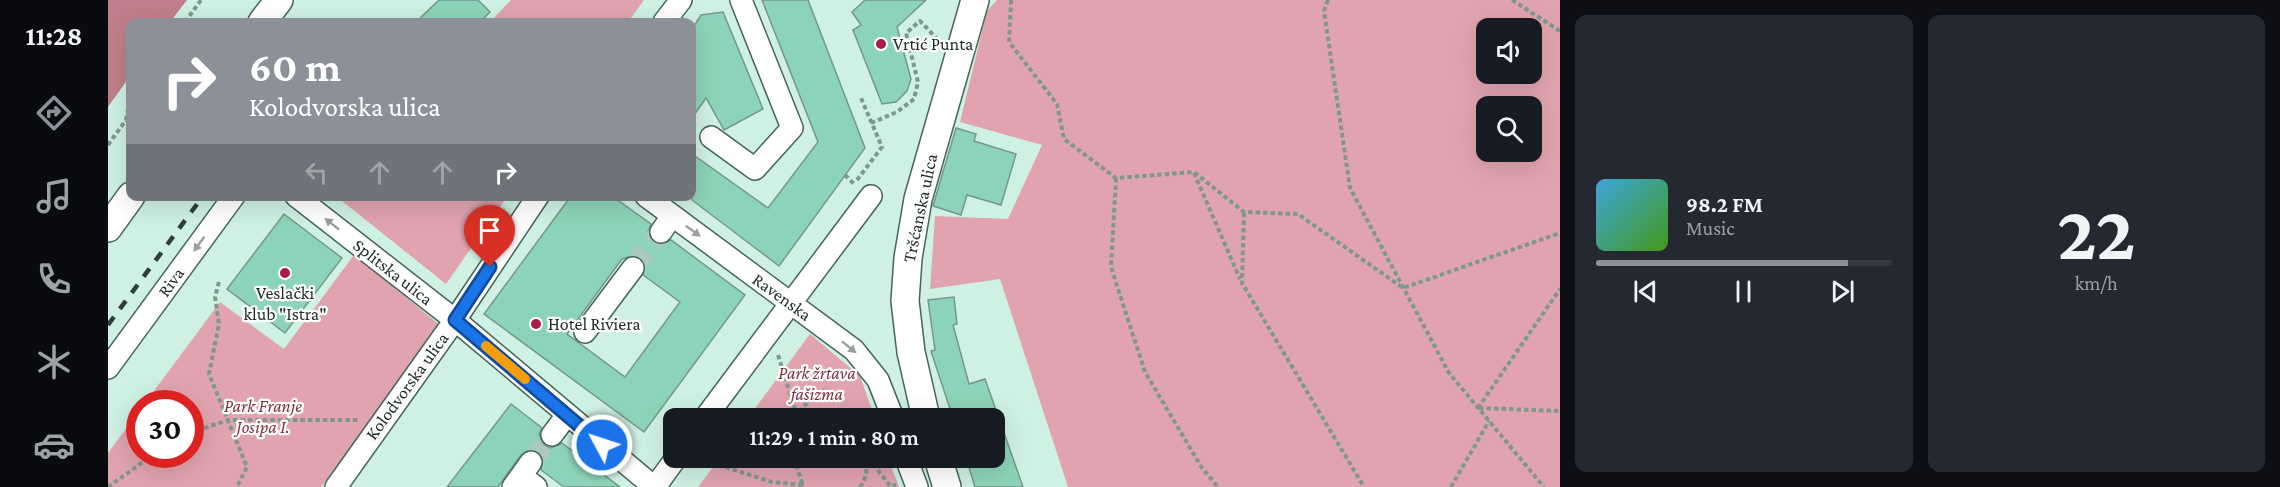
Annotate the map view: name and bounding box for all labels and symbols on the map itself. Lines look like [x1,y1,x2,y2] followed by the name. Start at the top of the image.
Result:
[893,34,973,54] place label: Vrtić Punta
[874,37,888,51] marker: Vrtić Punta
[899,152,941,264] street label: Tršćanska ulica
[464,205,515,267] pin
[324,218,340,231] one-way arrow
[684,225,700,237] one-way arrow
[193,235,205,251] one-way arrow
[349,235,437,309] street label: Splitska ulica
[154,264,188,300] street label: Riva
[278,266,292,280] marker: Veslački klub "Istra"
[749,269,815,325] street label: Ravenska
[243,283,327,324] place label: Veslački klub "Istra"
[548,314,641,334] place label: Hotel Riviera
[529,317,543,331] marker: Hotel Riviera
[361,329,453,443] street label: Kolodvorska ulica
[842,341,857,353] one-way arrow
[778,363,856,404] park label: Park žrtava fašizma
[126,390,204,468] speed limit sign: 30
[224,396,302,437] park label: Park Franje Josipa I.
[570,413,634,477] position arrow

